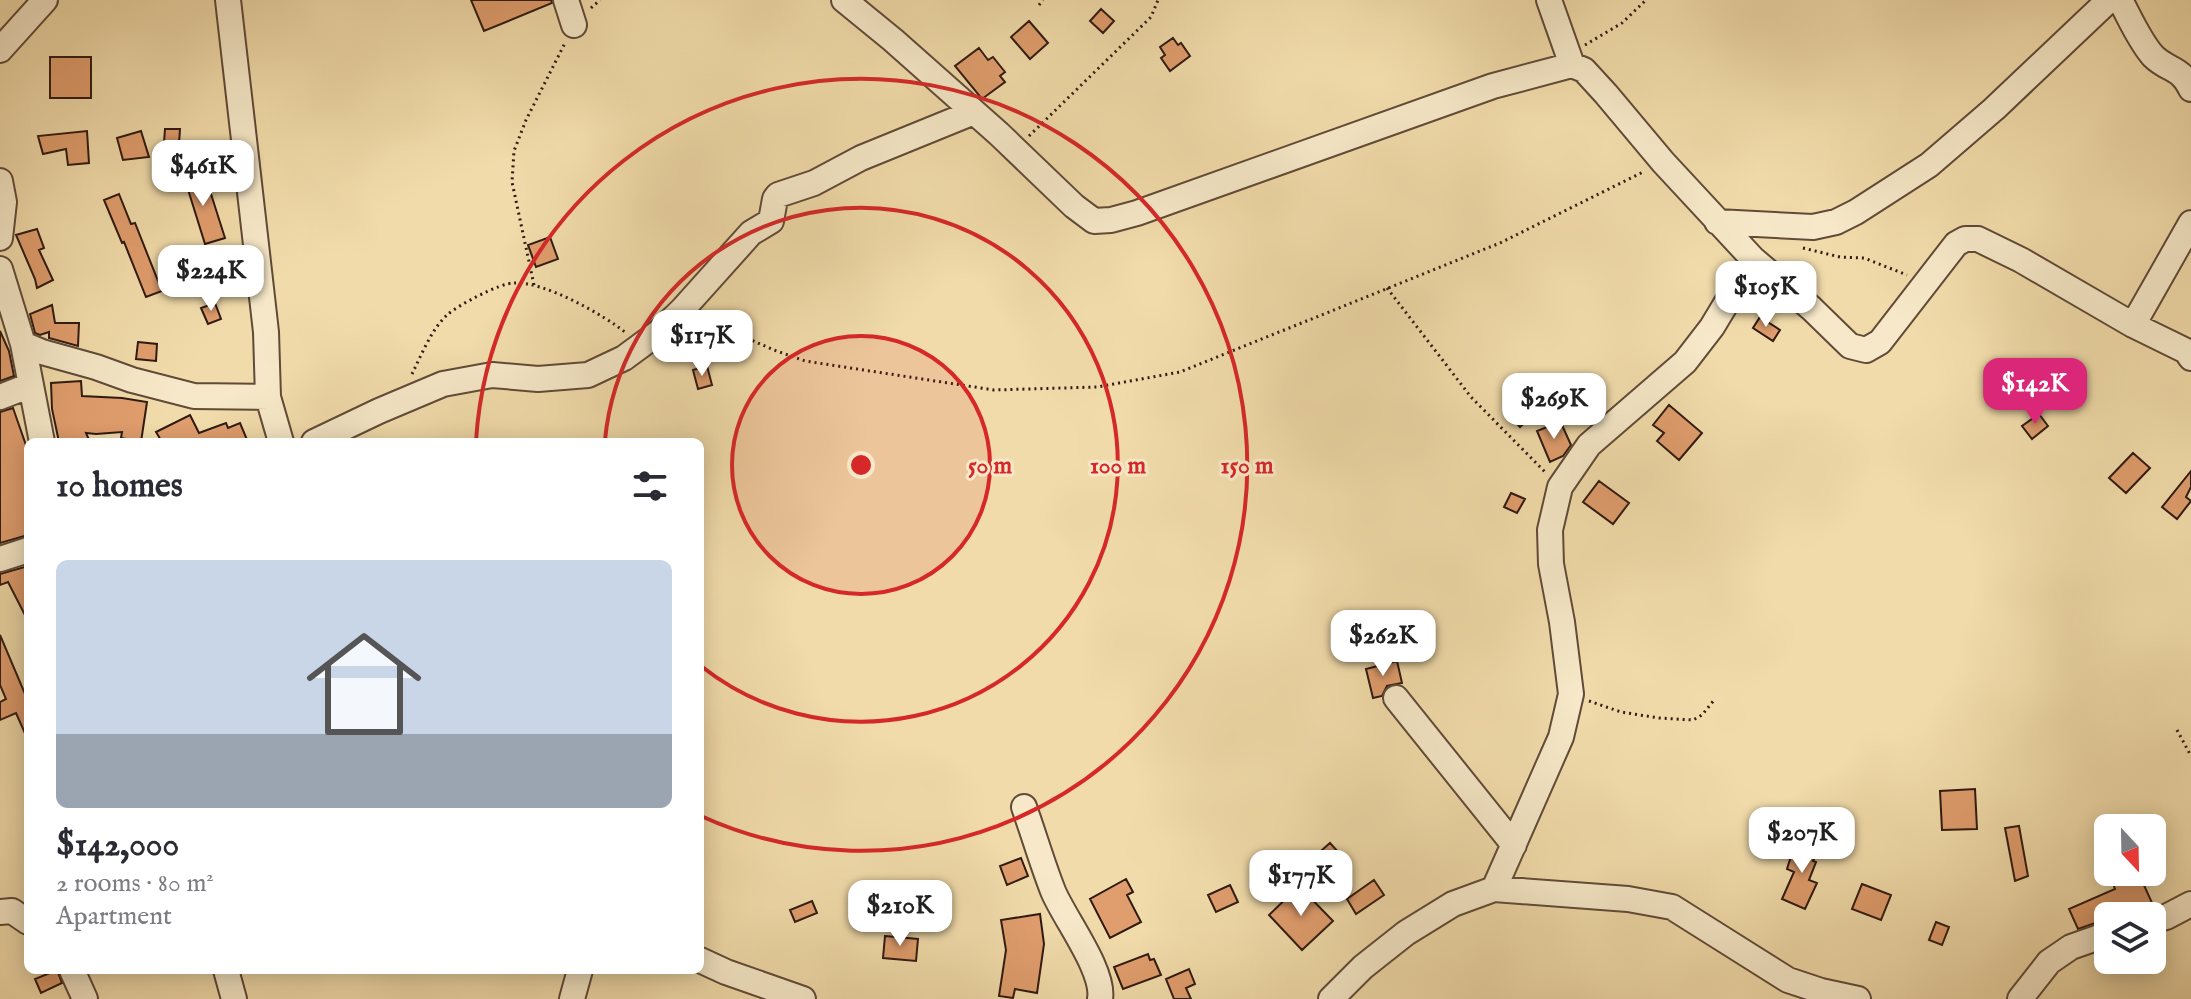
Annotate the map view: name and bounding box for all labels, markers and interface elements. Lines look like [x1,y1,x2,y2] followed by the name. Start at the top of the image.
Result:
[147,140,259,208] pin: $461K
[170,149,236,182] text: $461K
[155,245,267,313] pin: $224K
[176,254,246,287] text: $224K
[1710,261,1822,329] pin: $105K
[1734,270,1798,303] text: $105K
[646,310,758,378] pin: $117K
[670,319,734,352] text: $117K
[1979,358,2091,426] pin: $142K
[2001,367,2069,400] text: $142K
[1498,373,1610,441] pin: $269K
[1520,382,1588,415] text: $269K
[847,451,875,479] centre of rings
[968,451,1013,482] text: 50 m
[1090,451,1147,482] text: 100 m
[1220,451,1274,482] text: 150 m
[628,464,672,508] icon: filters
[56,465,183,508] text: 10 homes
[1327,610,1439,678] pin: $262K
[292,612,436,756] icon: home
[1349,619,1417,652] text: $262K
[1746,807,1858,875] pin: $207K
[2094,814,2166,886] north arrow
[2094,814,2166,974] map controls
[1767,816,1837,849] text: $207K
[56,824,179,867] text: $142,000
[1245,850,1357,918] pin: $177K
[1267,859,1335,892] text: $177K
[56,867,214,900] text: 2 rooms · 80 m²
[844,880,956,948] pin: $210K
[866,889,934,922] text: $210K
[56,900,172,933] text: Apartment
[2094,902,2166,974] button: layers

